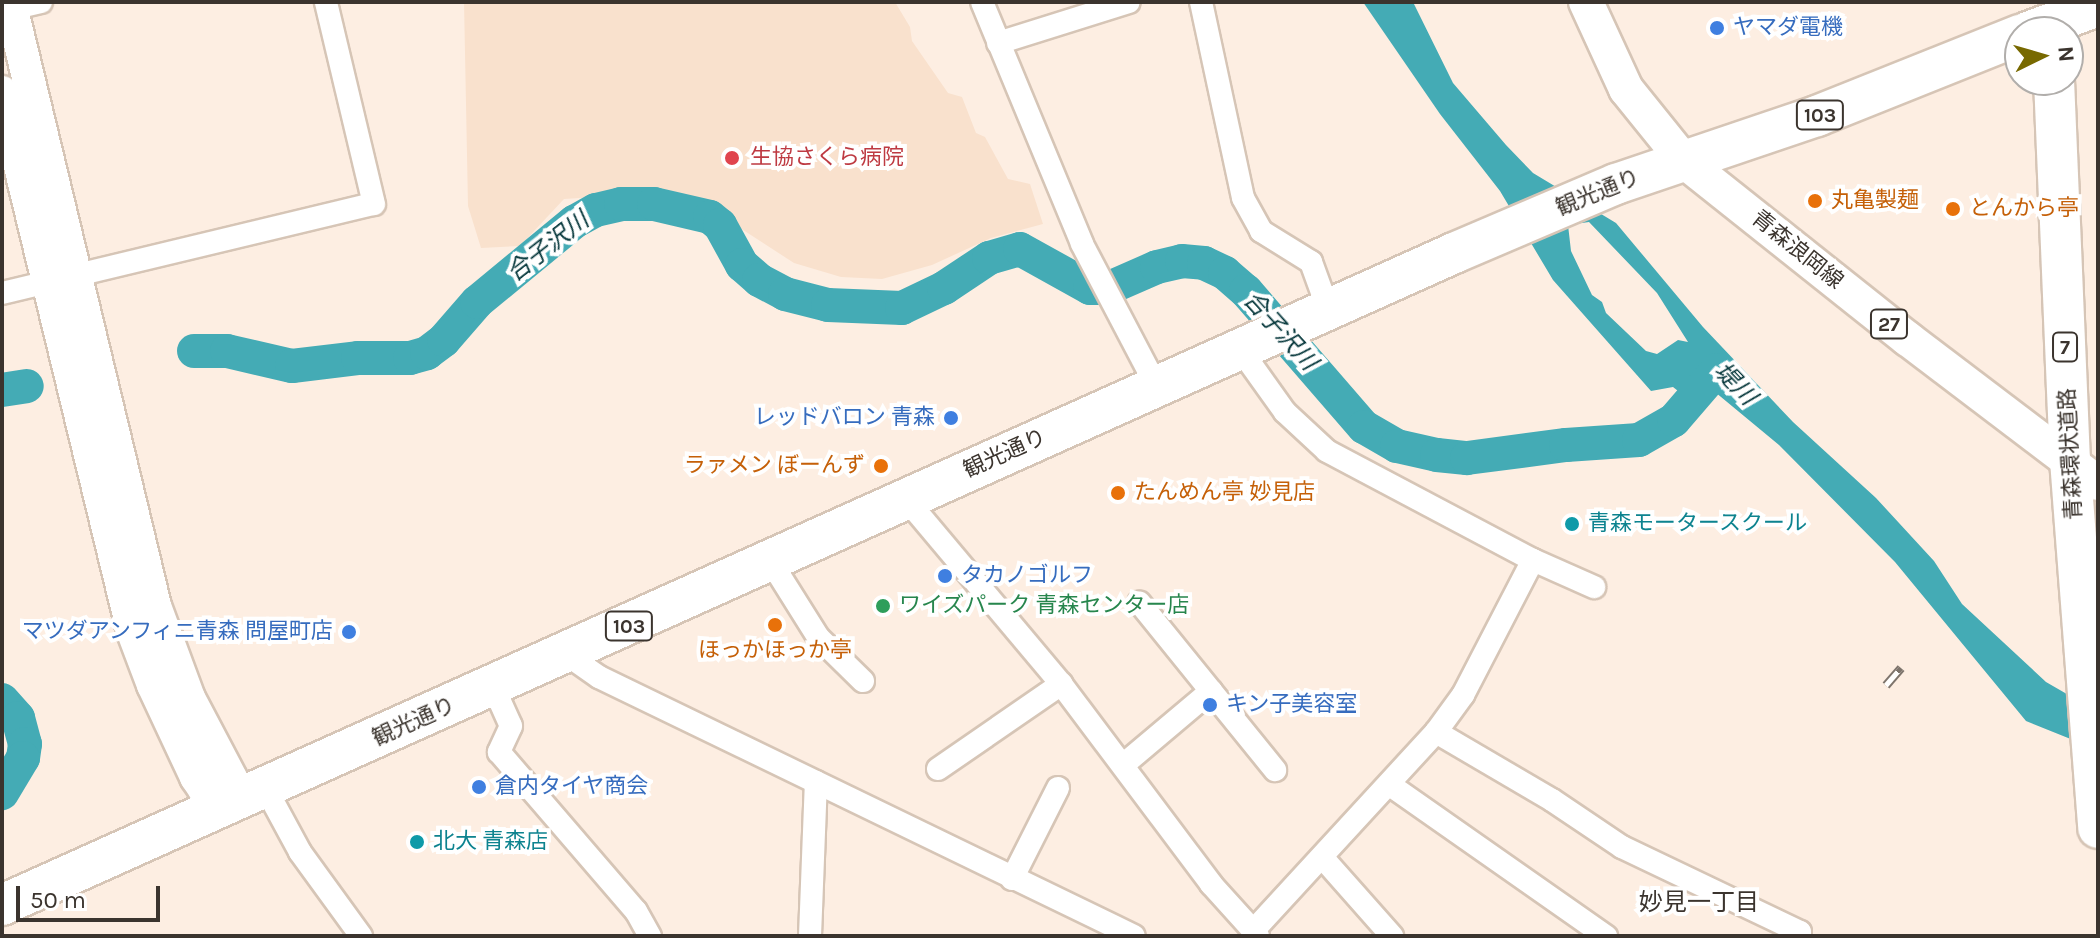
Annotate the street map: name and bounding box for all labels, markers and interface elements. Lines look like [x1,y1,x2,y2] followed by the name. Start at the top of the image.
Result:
[1733,15,1843,41] place label: ヤマダ電機
[2004,16,2084,96] north arrow
[1708,19,1726,37] marker: ヤマダ電機
[2052,45,2080,63] text: N
[1794,99,1846,131] road number: 103
[750,145,904,171] place label: 生協さくら病院
[721,147,743,169] marker: 生協さくら病院
[1552,164,1644,222] street label: 観光通り
[1831,188,1919,214] place label: 丸亀製麺
[1806,192,1824,210] marker: 丸亀製麺
[1969,196,2079,222] place label: とんから亭
[1944,200,1962,218] marker: とんから亭
[1746,205,1848,295] street label: 青森浪岡線
[501,206,595,288] water label: 合子沢川
[1237,286,1323,376] water label: 合子沢川
[1869,308,1909,340] road number: 27
[2051,331,2079,363] road number: 7
[1708,357,1762,411] water label: 堤川
[2054,387,2088,521] street label: 青森環状道路
[754,405,935,431] place label: レッドバロン 青森
[942,409,960,427] marker: レッドバロン 青森
[959,424,1051,484] street label: 観光通り
[684,453,865,479] place label: ラァメン ぼーんず
[872,457,890,475] marker: ラァメン ぼーんず
[1134,480,1315,506] place label: たんめん亭 妙見店
[1109,484,1127,502] marker: たんめん亭 妙見店
[1588,511,1808,537] place label: 青森モータースクール
[1563,515,1581,533] marker: 青森モータースクール
[961,563,1093,589] place label: タカノゴルフ
[936,567,954,585] marker: タカノゴルフ
[899,593,1190,619] place label: ワイズパーク 青森センター店
[874,597,892,615] marker: ワイズパーク 青森センター店
[603,610,655,642] road number: 103
[766,616,784,634] marker: ほっかほっか亭
[20,619,333,645] place label: マツダアンフィニ青森 問屋町店
[340,623,358,641] marker: マツダアンフィニ青森 問屋町店
[698,638,852,664] place label: ほっかほっか亭
[368,692,460,752] street label: 観光通り
[1226,692,1358,718] place label: キン子美容室
[1201,696,1219,714] marker: キン子美容室
[495,774,649,800] place label: 倉内タイヤ商会
[470,778,488,796] marker: 倉内タイヤ商会
[433,829,548,855] place label: 北大 青森店
[408,833,426,851] marker: 北大 青森店
[20,870,164,920] scale bar
[30,886,86,914] text: 50 m
[1639,889,1759,917] district label: 妙見一丁目

